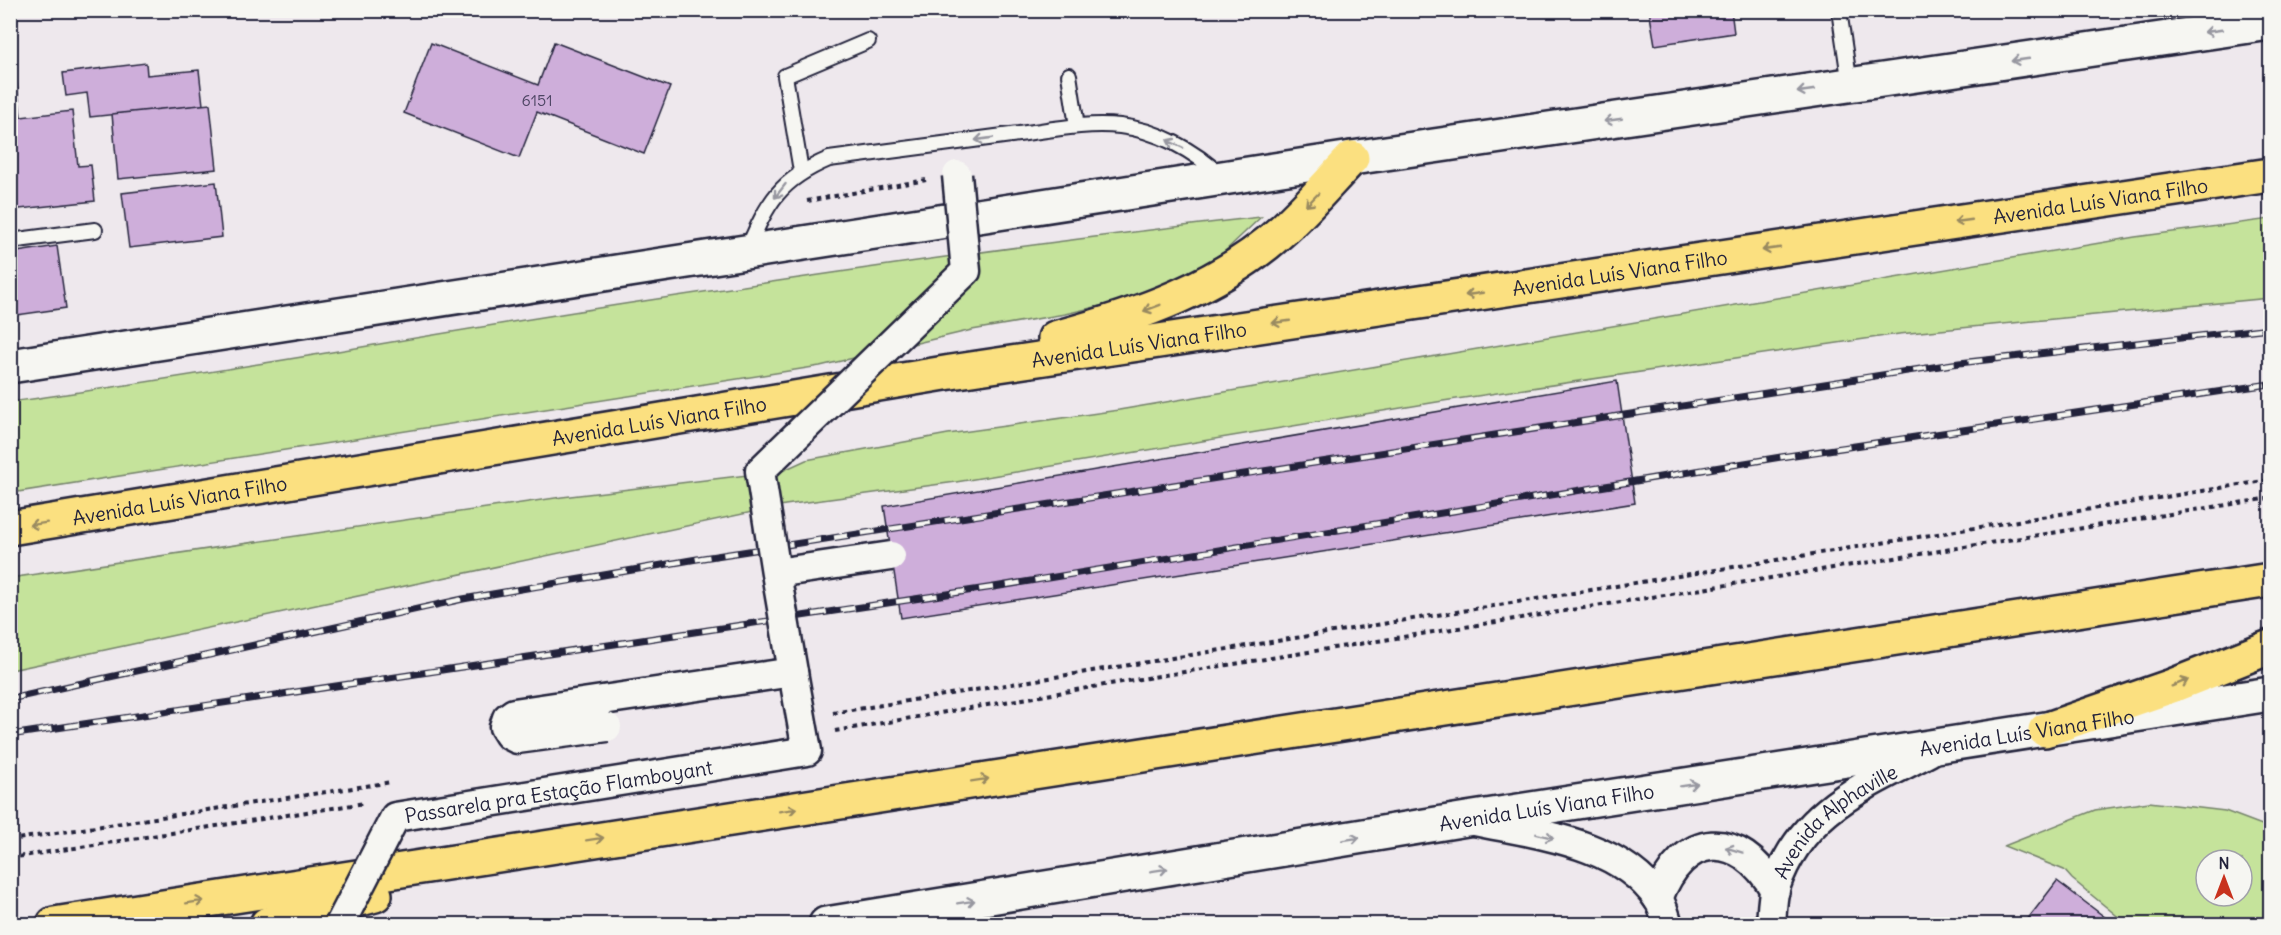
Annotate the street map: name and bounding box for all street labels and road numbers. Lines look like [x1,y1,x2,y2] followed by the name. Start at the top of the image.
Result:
[1991,172,2210,229] street label: Avenida Luís Viana Filho
[1510,244,1729,301] street label: Avenida Luís Viana Filho
[1030,316,1248,372] street label: Avenida Luís Viana Filho
[550,390,768,450] street label: Avenida Luís Viana Filho
[70,470,289,530] street label: Avenida Luís Viana Filho
[1917,703,2136,761] street label: Avenida Luís Viana Filho
[403,754,715,828] street label: Passarela pra Estação Flamboyant
[1767,758,1901,882] street label: Avenida Alphaville
[1437,778,1656,836] street label: Avenida Luís Viana Filho

